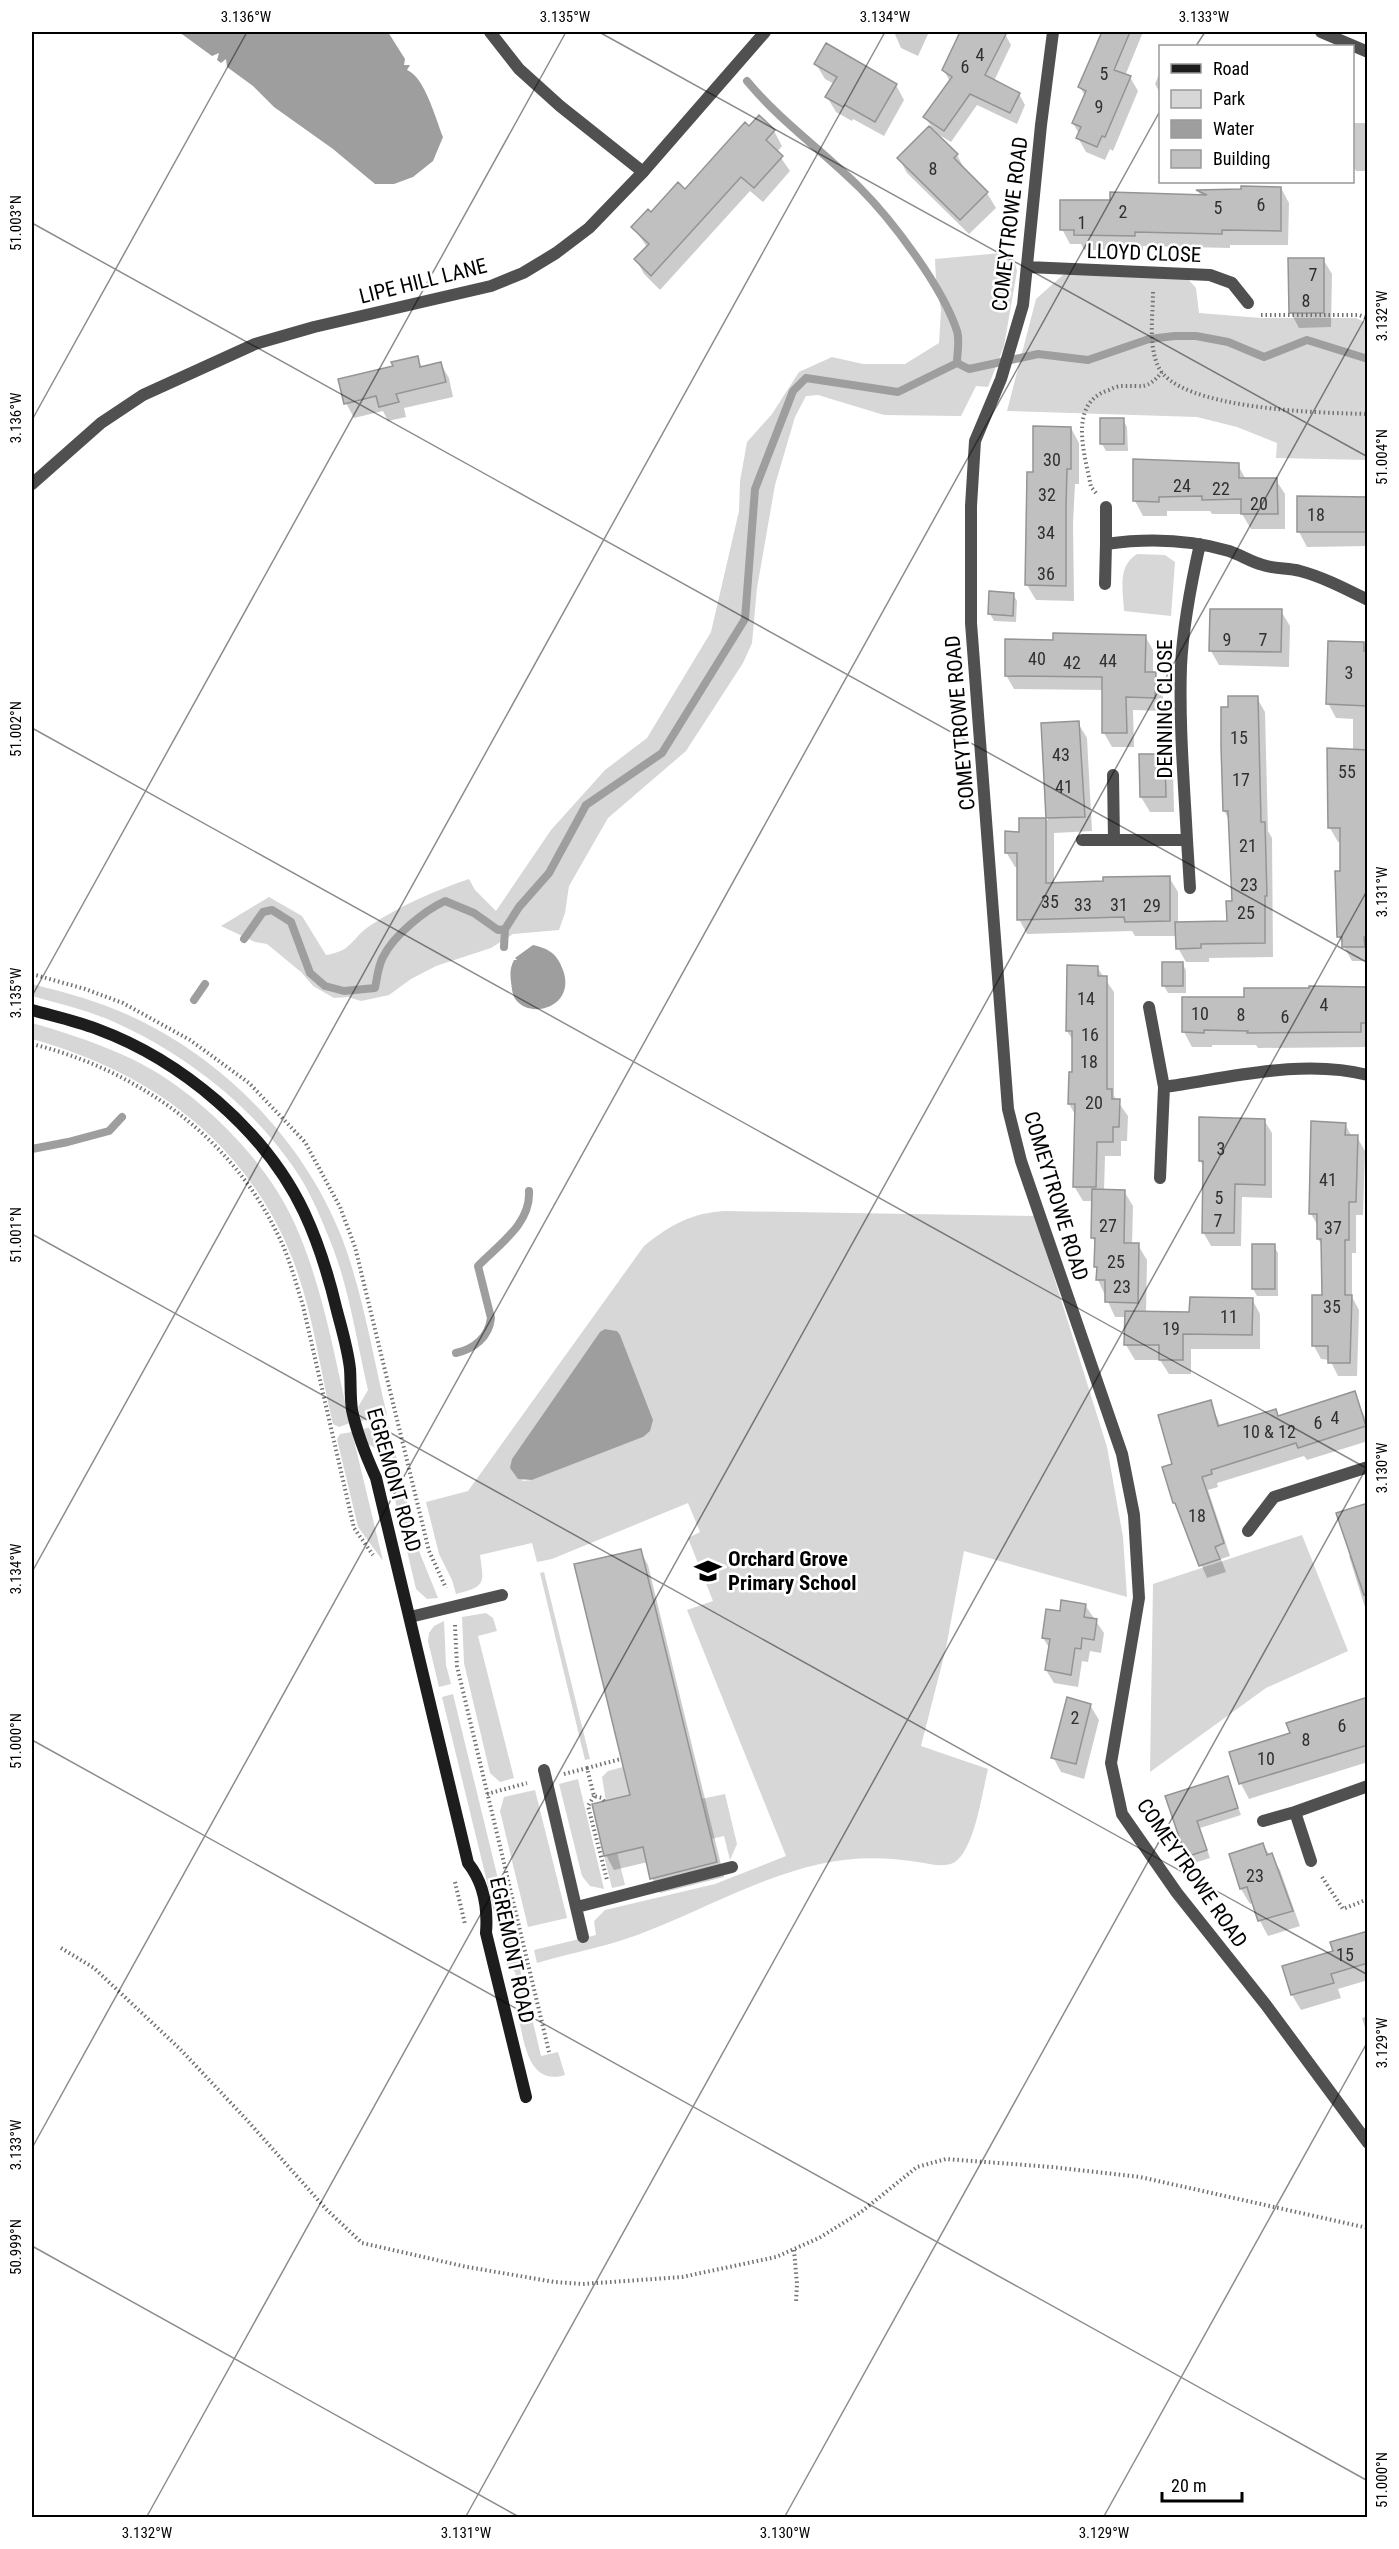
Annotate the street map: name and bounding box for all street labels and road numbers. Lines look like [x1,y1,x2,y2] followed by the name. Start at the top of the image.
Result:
[987,135,1033,313] street label: COMEYTROWE ROAD
[1086,239,1202,267] street label: LLOYD CLOSE
[357,254,489,308] street label: LIPE HILL LANE
[940,634,980,812] street label: COMEYTROWE ROAD
[1153,639,1177,779] street label: DENNING CLOSE
[1019,1109,1093,1283] street label: COMEYTROWE ROAD
[362,1405,426,1555] street label: EGREMONT ROAD
[1132,1794,1252,1952] street label: COMEYTROWE ROAD
[485,1875,539,2025] street label: EGREMONT ROAD

